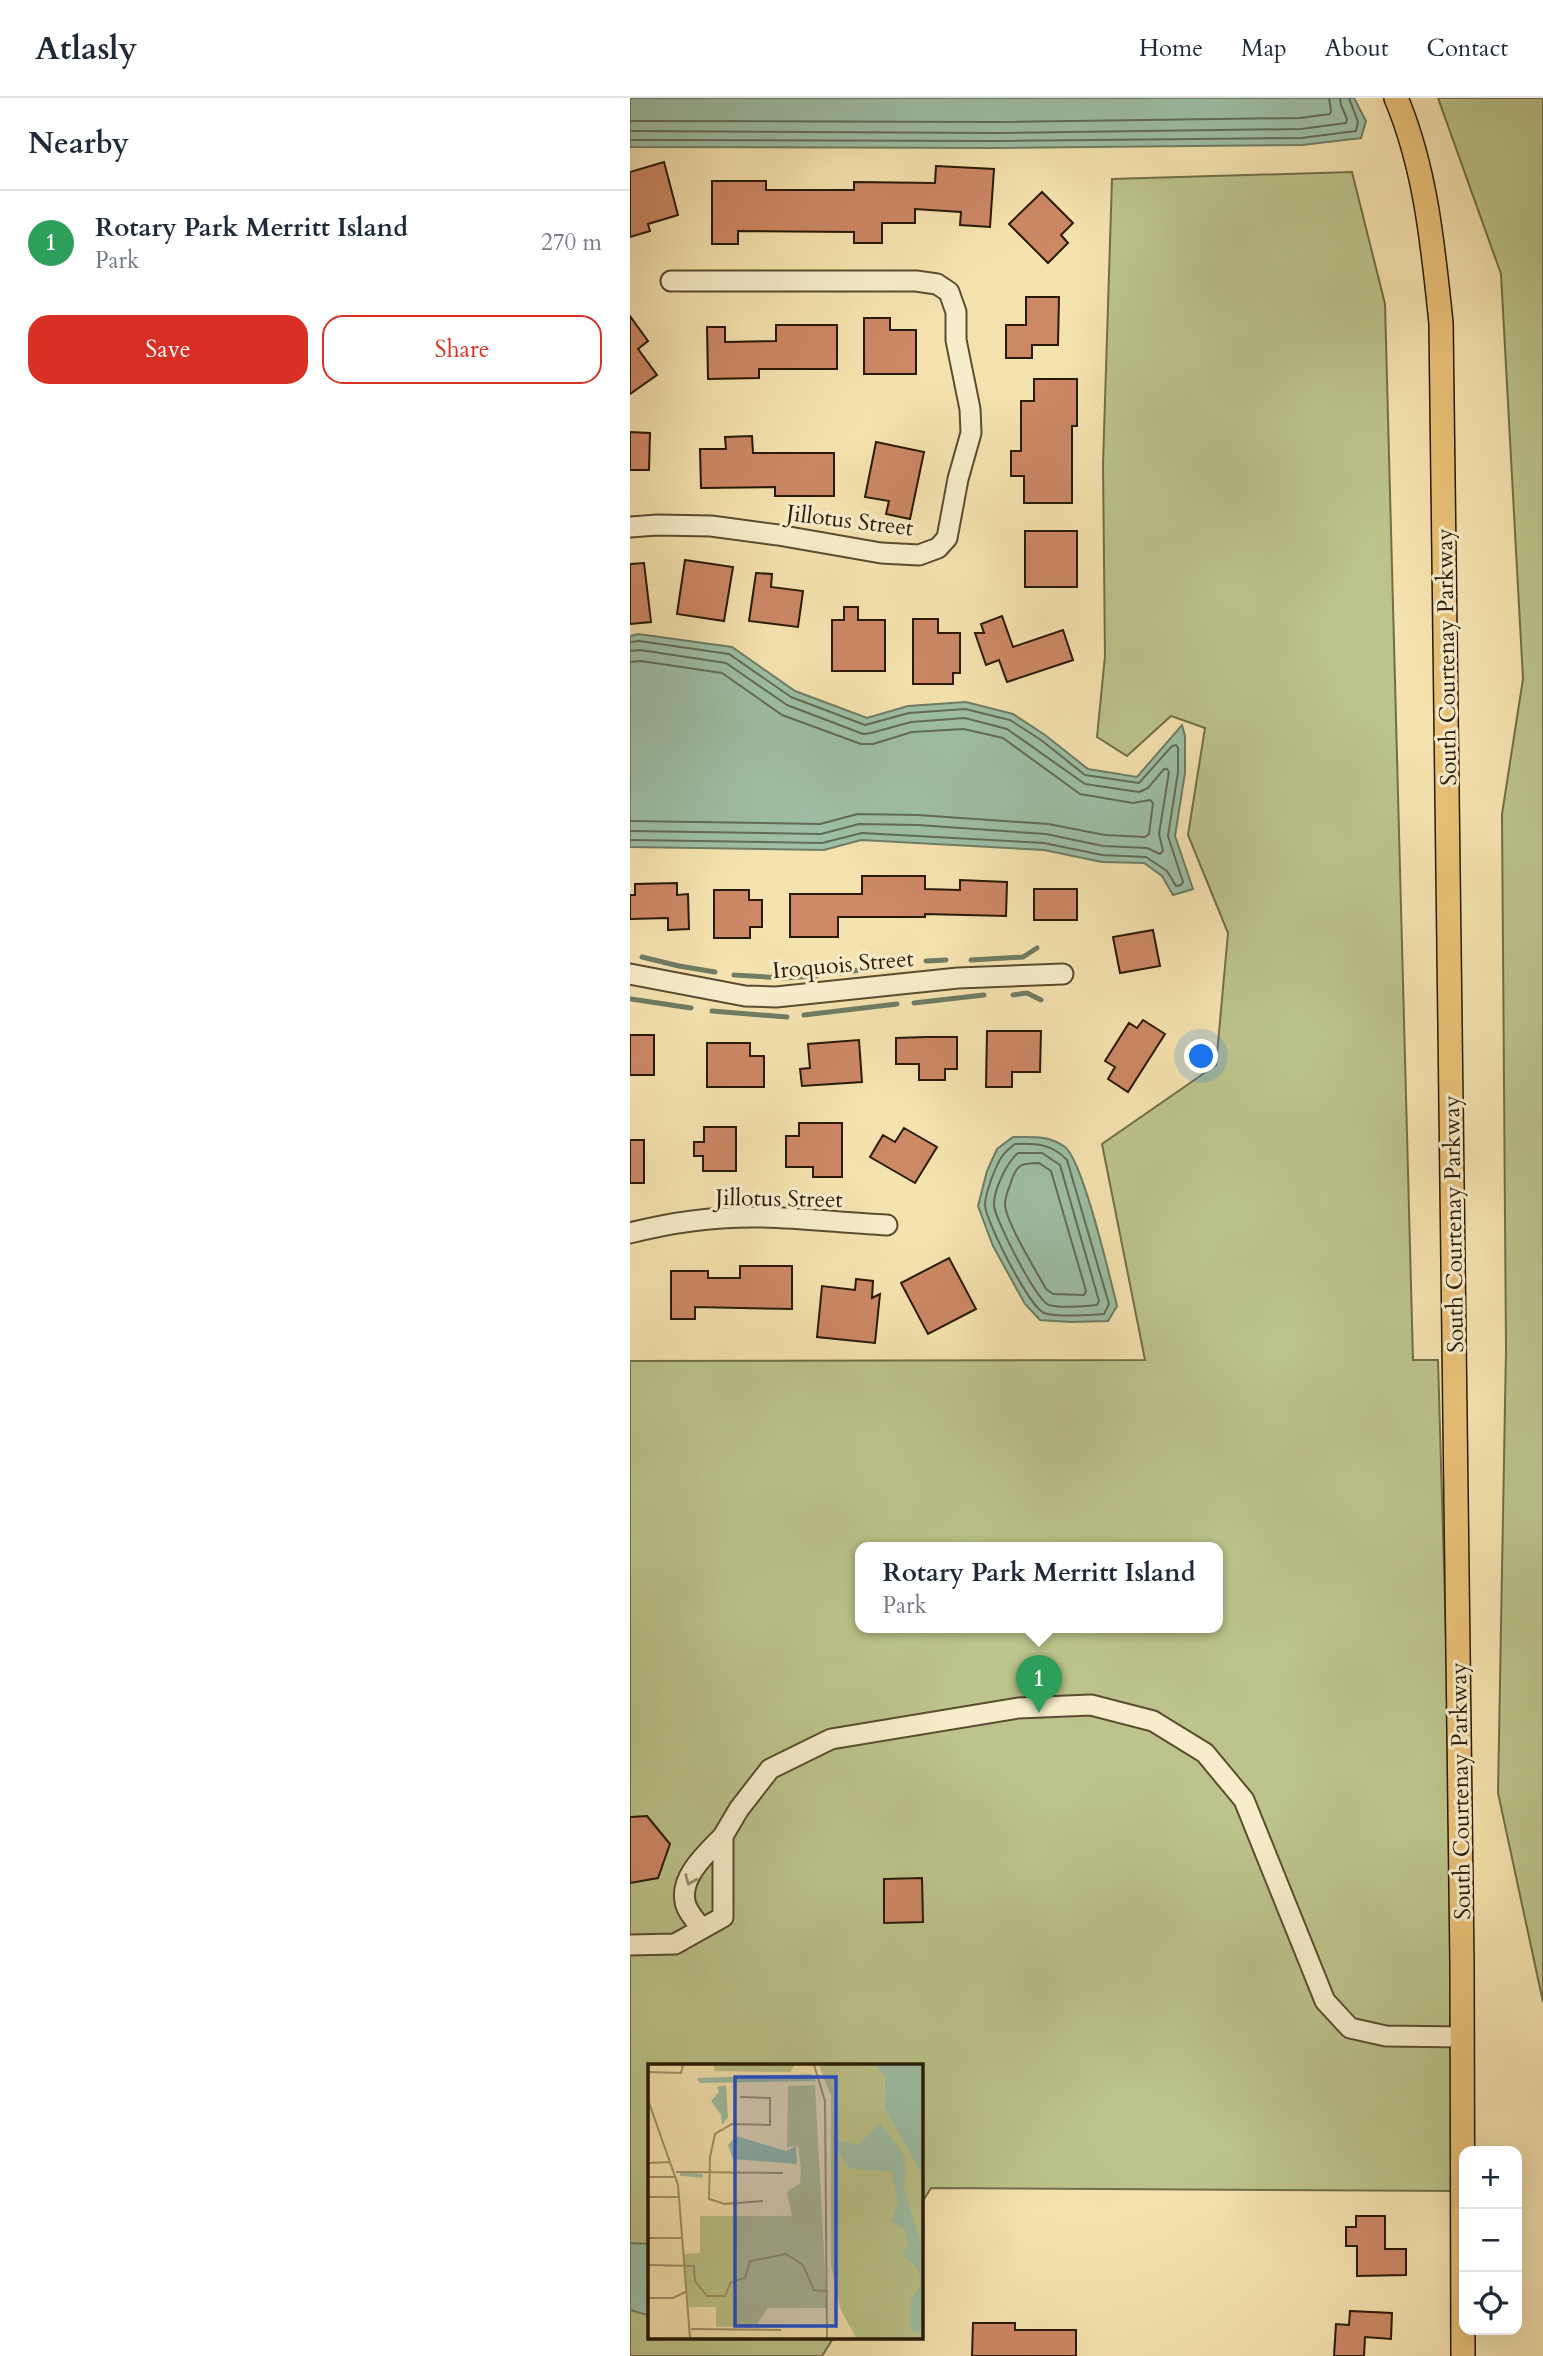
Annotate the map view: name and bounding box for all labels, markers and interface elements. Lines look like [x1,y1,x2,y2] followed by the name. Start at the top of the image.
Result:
[35,26,137,71] text: Atlasly
[1139,32,1203,65] text: Home
[1241,32,1287,65] text: Map
[1325,32,1389,65] text: About
[1427,32,1508,65] text: Contact
[28,123,129,164] text: Nearby
[95,210,408,245] text: Rotary Park Merritt Island
[45,227,57,258] text: 1
[541,227,602,258] text: 270 m
[95,245,139,276] text: Park
[28,315,308,384] button: Save
[322,315,602,384] button: Share
[782,497,915,544] street label: Jillotus Street
[1429,528,1464,786] street label: South Courtenay Parkway
[771,943,915,986] street label: Iroquois Street
[1184,1039,1218,1073] your location
[1436,1095,1471,1353] street label: South Courtenay Parkway
[712,1182,843,1215] street label: Jillotus Street
[855,1542,1223,1633] popup
[882,1555,1196,1590] text: Rotary Park Merritt Island
[882,1590,927,1621] text: Park
[1016,1655,1062,1713] pin: 1
[1443,1662,1478,1920] street label: South Courtenay Parkway
[685,1873,699,1885] one-way arrow
[648,2064,922,2338] inset map
[1459,2146,1522,2335] map controls
[1459,2146,1522,2209] button: +
[1459,2209,1522,2272] button: −
[1459,2272,1522,2335] button: locate

